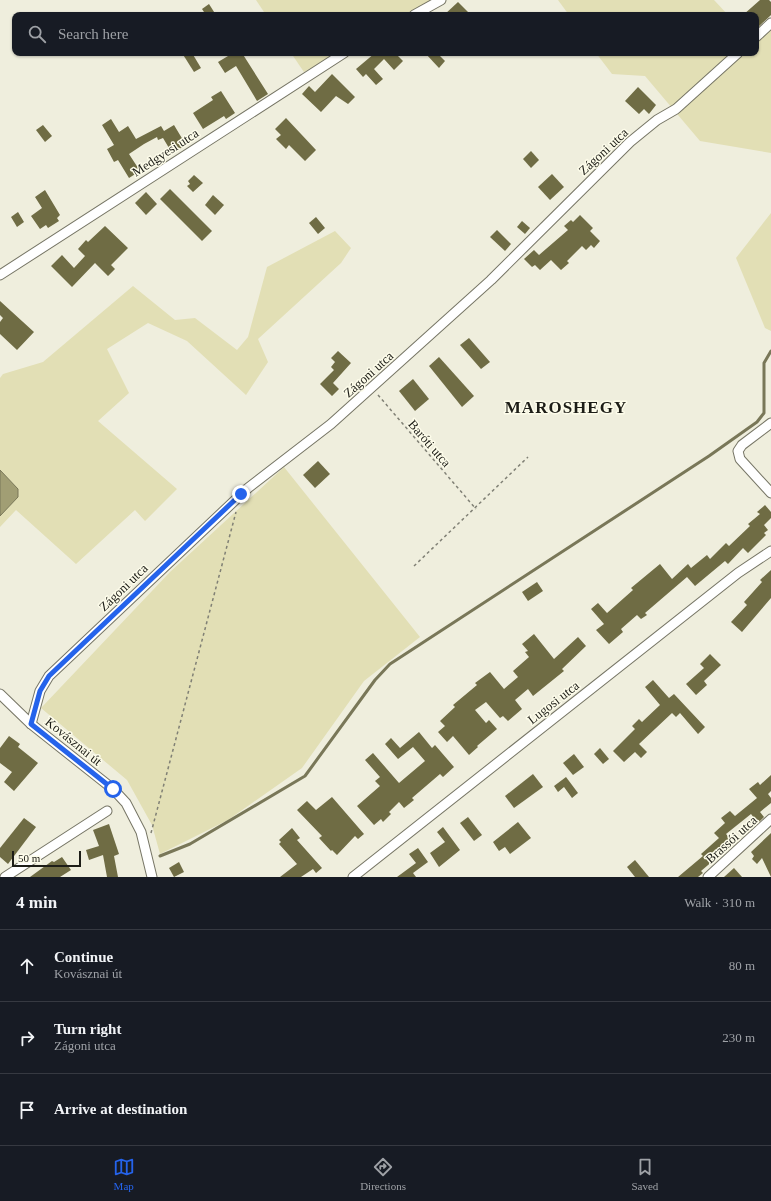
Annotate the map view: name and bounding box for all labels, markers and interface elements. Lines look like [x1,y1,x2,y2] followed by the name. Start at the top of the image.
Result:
[12,12,759,56] search box
[26,23,48,45] icon: search
[58,26,128,42] text: Search here
[129,125,201,179] street label: Medgyesi utca
[576,125,631,178] street label: Zágoni utca
[340,348,396,401] street label: Zágoni utca
[505,398,627,417] district label: MAROSHEGY
[405,417,454,470] street label: Baróti utca
[232,485,250,503] route end
[96,560,151,614] street label: Zágoni utca
[525,678,582,727] street label: Lugosi utca
[42,714,105,769] street label: Kovásznai út
[104,780,122,798] route start
[703,812,760,866] street label: Brassói utca
[12,849,81,868] scale bar
[18,852,40,864] text: 50 m
[16,893,57,912] text: 4 min
[684,895,755,910] text: Walk · 310 m
[54,949,113,965] text: Continue
[16,955,38,977] icon: ahead
[729,958,755,973] text: 80 m
[54,966,122,981] text: Kovásznai út
[54,1021,121,1037] text: Turn right
[16,1027,38,1049] icon: right
[722,1030,755,1045] text: 230 m
[54,1038,116,1053] text: Zágoni utca
[16,1099,38,1121] icon: arrive
[54,1101,187,1117] text: Arrive at destination
[113,1156,135,1192] tab: Map
[360,1156,406,1192] tab: Directions
[631,1156,658,1192] tab: Saved

